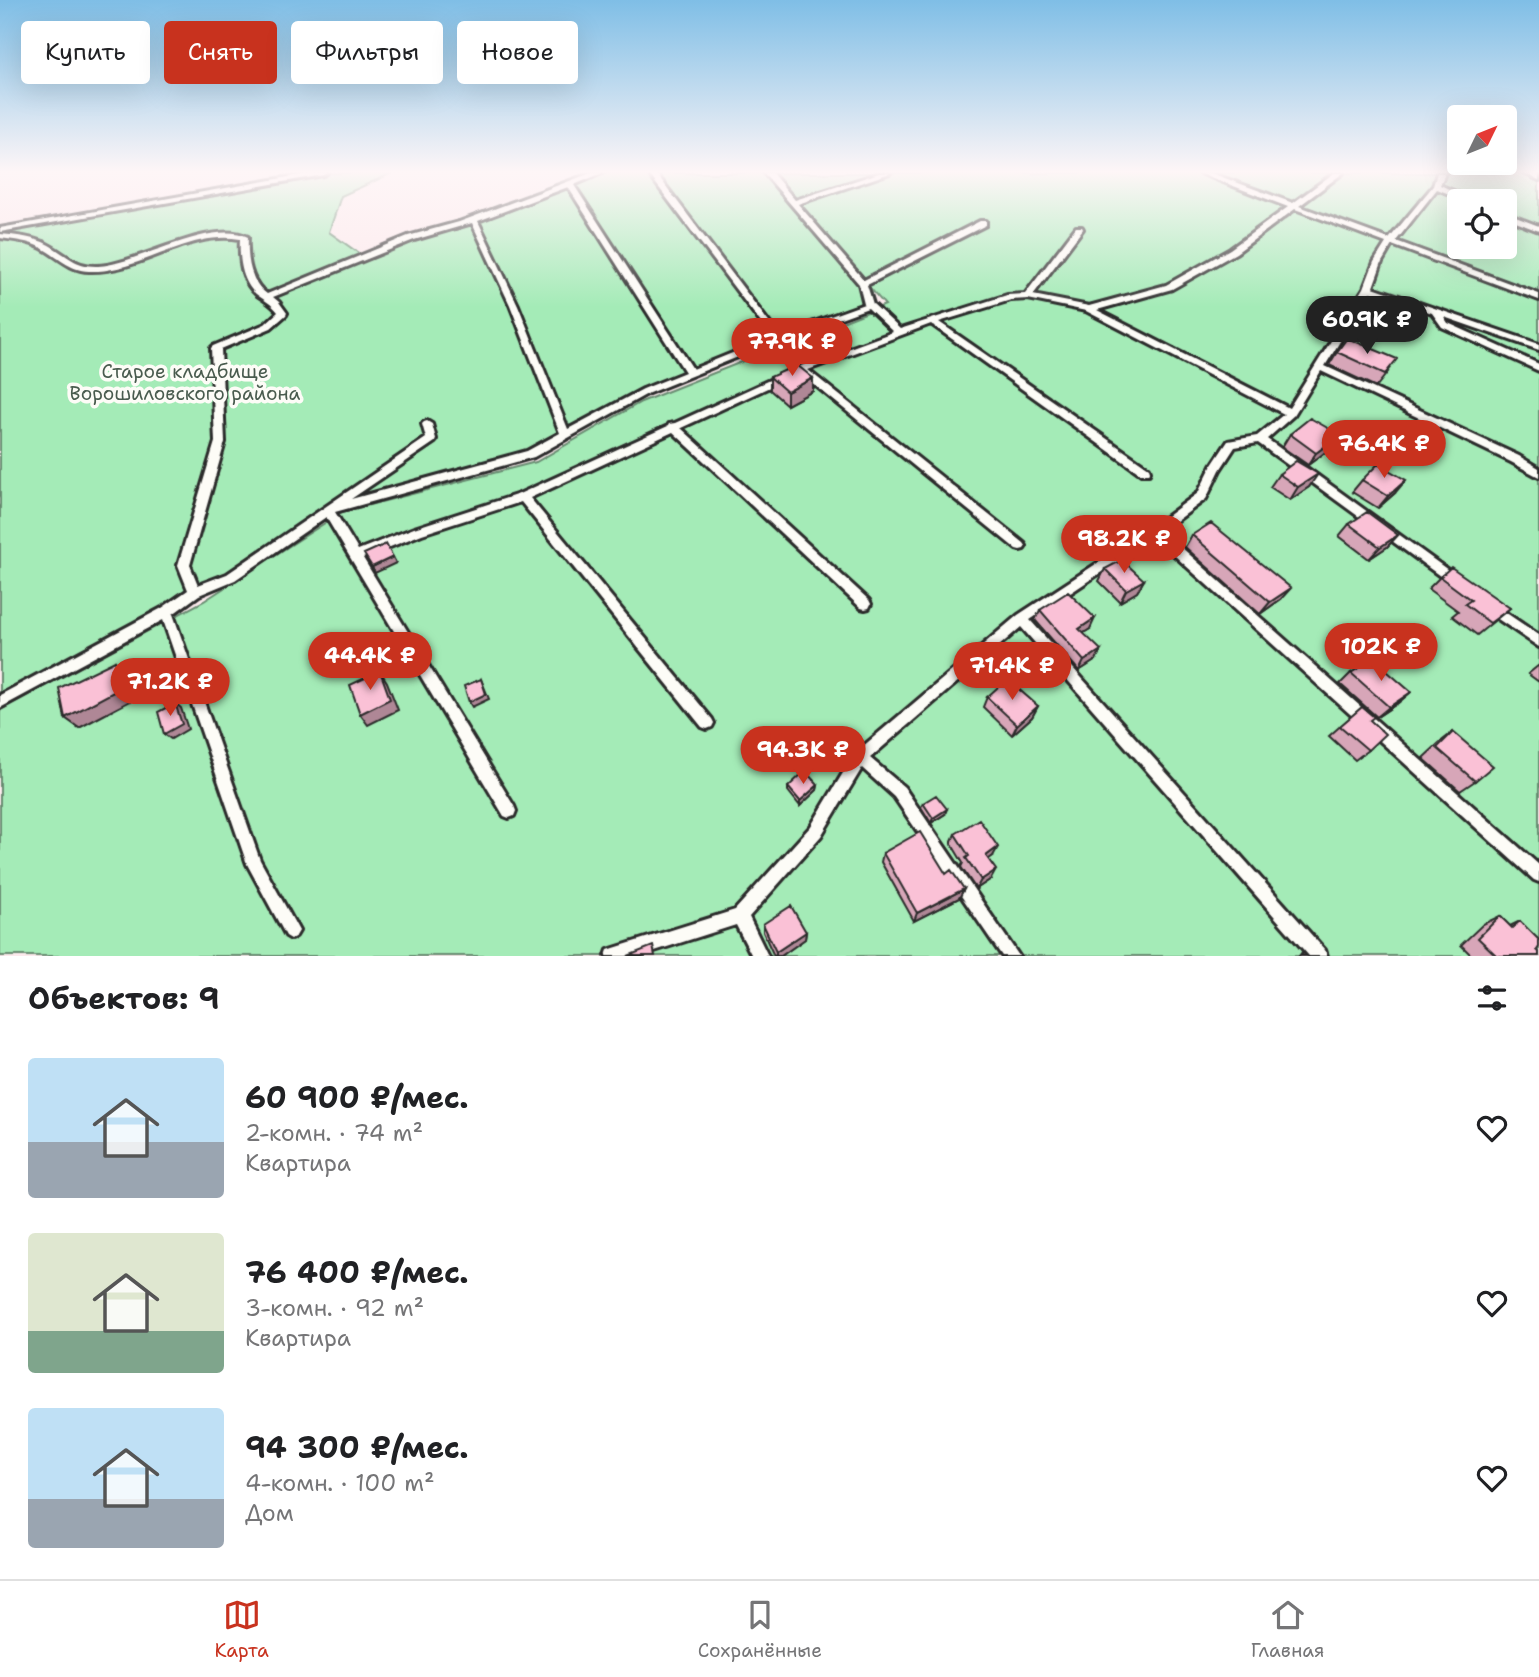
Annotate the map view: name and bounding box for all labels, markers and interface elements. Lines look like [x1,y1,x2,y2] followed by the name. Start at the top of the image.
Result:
[21,21,150,84] chip: Купить
[164,21,277,84] chip: Снять
[291,21,443,84] chip: Фильтры
[457,21,578,84] chip: Новое
[1447,105,1517,175] north arrow
[1447,105,1517,259] map controls
[1447,189,1517,259] button: locate
[1302,296,1432,356] pin: 60.9K ₽
[1322,304,1412,334] text: 60.9K ₽
[727,318,857,378] pin: 77.9K ₽
[747,326,837,356] text: 77.9K ₽
[70,359,301,406] park label: Старое кладбище Ворошиловского района
[1319,420,1449,480] pin: 76.4K ₽
[1338,428,1430,458] text: 76.4K ₽
[1059,516,1189,575] pin: 98.2K ₽
[1077,523,1171,553] text: 98.2K ₽
[1324,624,1438,683] pin: 102K ₽
[1341,631,1421,661] text: 102K ₽
[305,632,435,692] pin: 44.4K ₽
[324,640,416,670] text: 44.4K ₽
[947,642,1077,702] pin: 71.4K ₽
[969,650,1055,680] text: 71.4K ₽
[105,658,235,718] pin: 71.2K ₽
[127,666,213,696] text: 71.2K ₽
[738,726,868,786] pin: 94.3K ₽
[757,734,849,764] text: 94.3K ₽
[28,978,220,1019] text: Объектов: 9
[1473,979,1511,1017] icon: filters
[245,1077,469,1118] text: 60 900 ₽/мес.
[84,1086,168,1170] icon: home
[1473,1109,1511,1147] icon: heart
[245,1118,423,1148] text: 2-комн. · 74 m²
[245,1148,351,1178] text: Квартира
[245,1252,469,1293] text: 76 400 ₽/мес.
[84,1261,168,1345] icon: home
[1473,1284,1511,1322] icon: heart
[245,1293,424,1323] text: 3-комн. · 92 m²
[245,1323,351,1353] text: Квартира
[245,1427,469,1468] text: 94 300 ₽/мес.
[84,1436,168,1520] icon: home
[1473,1459,1511,1497] icon: heart
[245,1468,435,1498] text: 4-комн. · 100 m²
[245,1498,294,1528] text: Дом
[214,1596,269,1663] tab: Карта
[698,1596,822,1663] tab: Сохранённые
[1251,1596,1325,1663] tab: Главная

